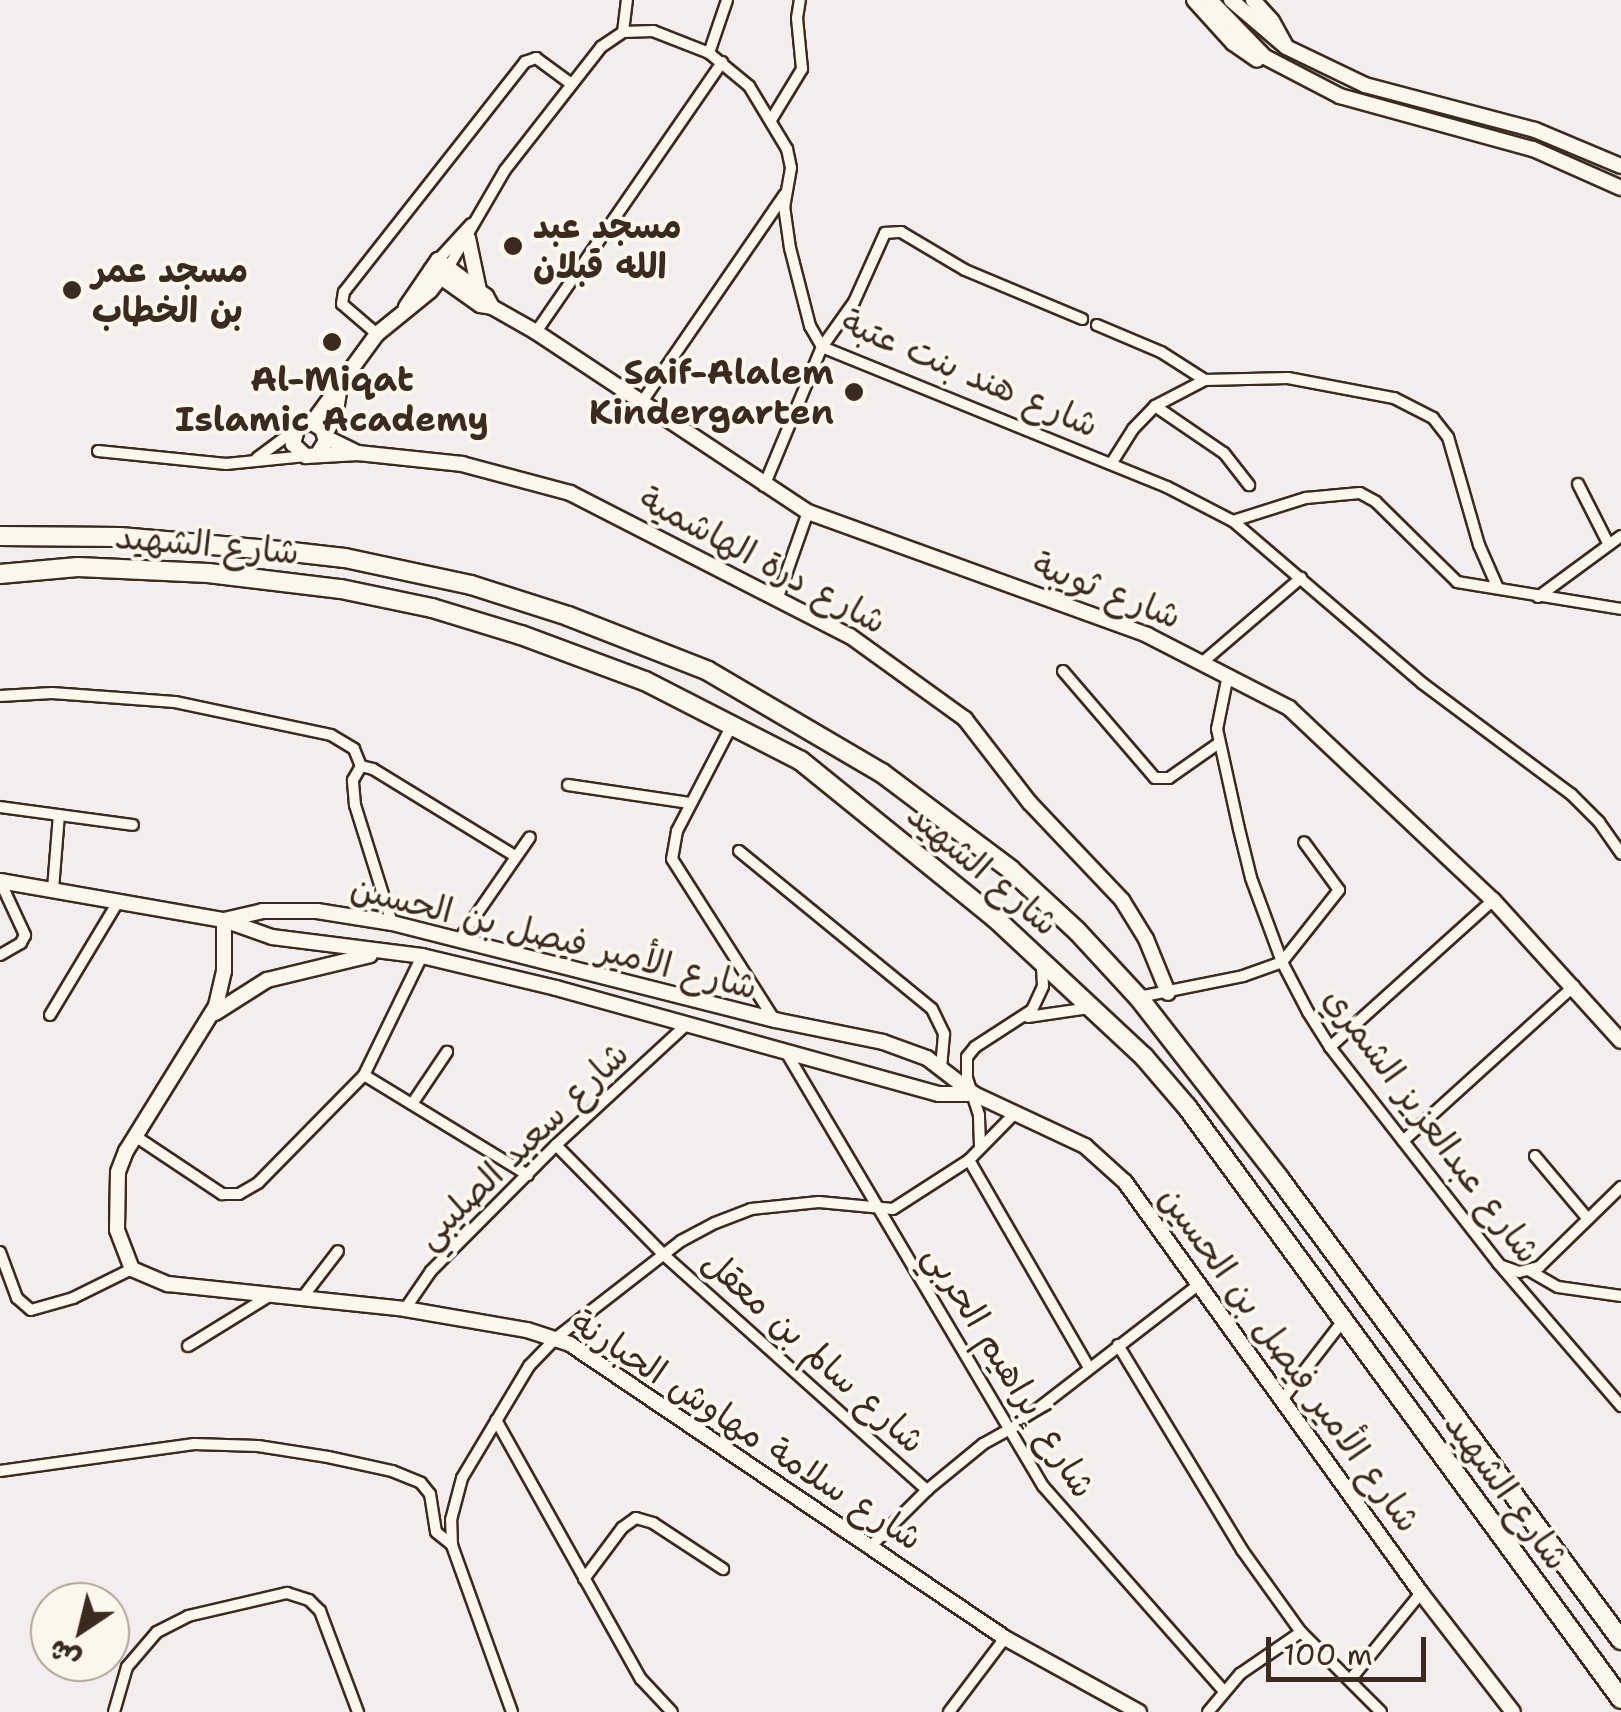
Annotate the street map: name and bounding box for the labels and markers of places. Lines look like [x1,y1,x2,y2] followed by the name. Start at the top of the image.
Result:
[533,205,682,287] place label: مسجد عبد الله قبلان
[502,235,524,257] marker: مسجد عبد الله قبلان
[92,249,248,331] place label: مسجد عمر بن الخطاب
[61,279,83,301] marker: مسجد عمر بن الخطاب
[321,331,343,353] marker: Al-Miqat Islamic Academy
[589,351,834,433] place label: Saif-Alalem Kindergarten
[175,358,489,440] place label: Al-Miqat Islamic Academy
[843,381,865,403] marker: Saif-Alalem Kindergarten

